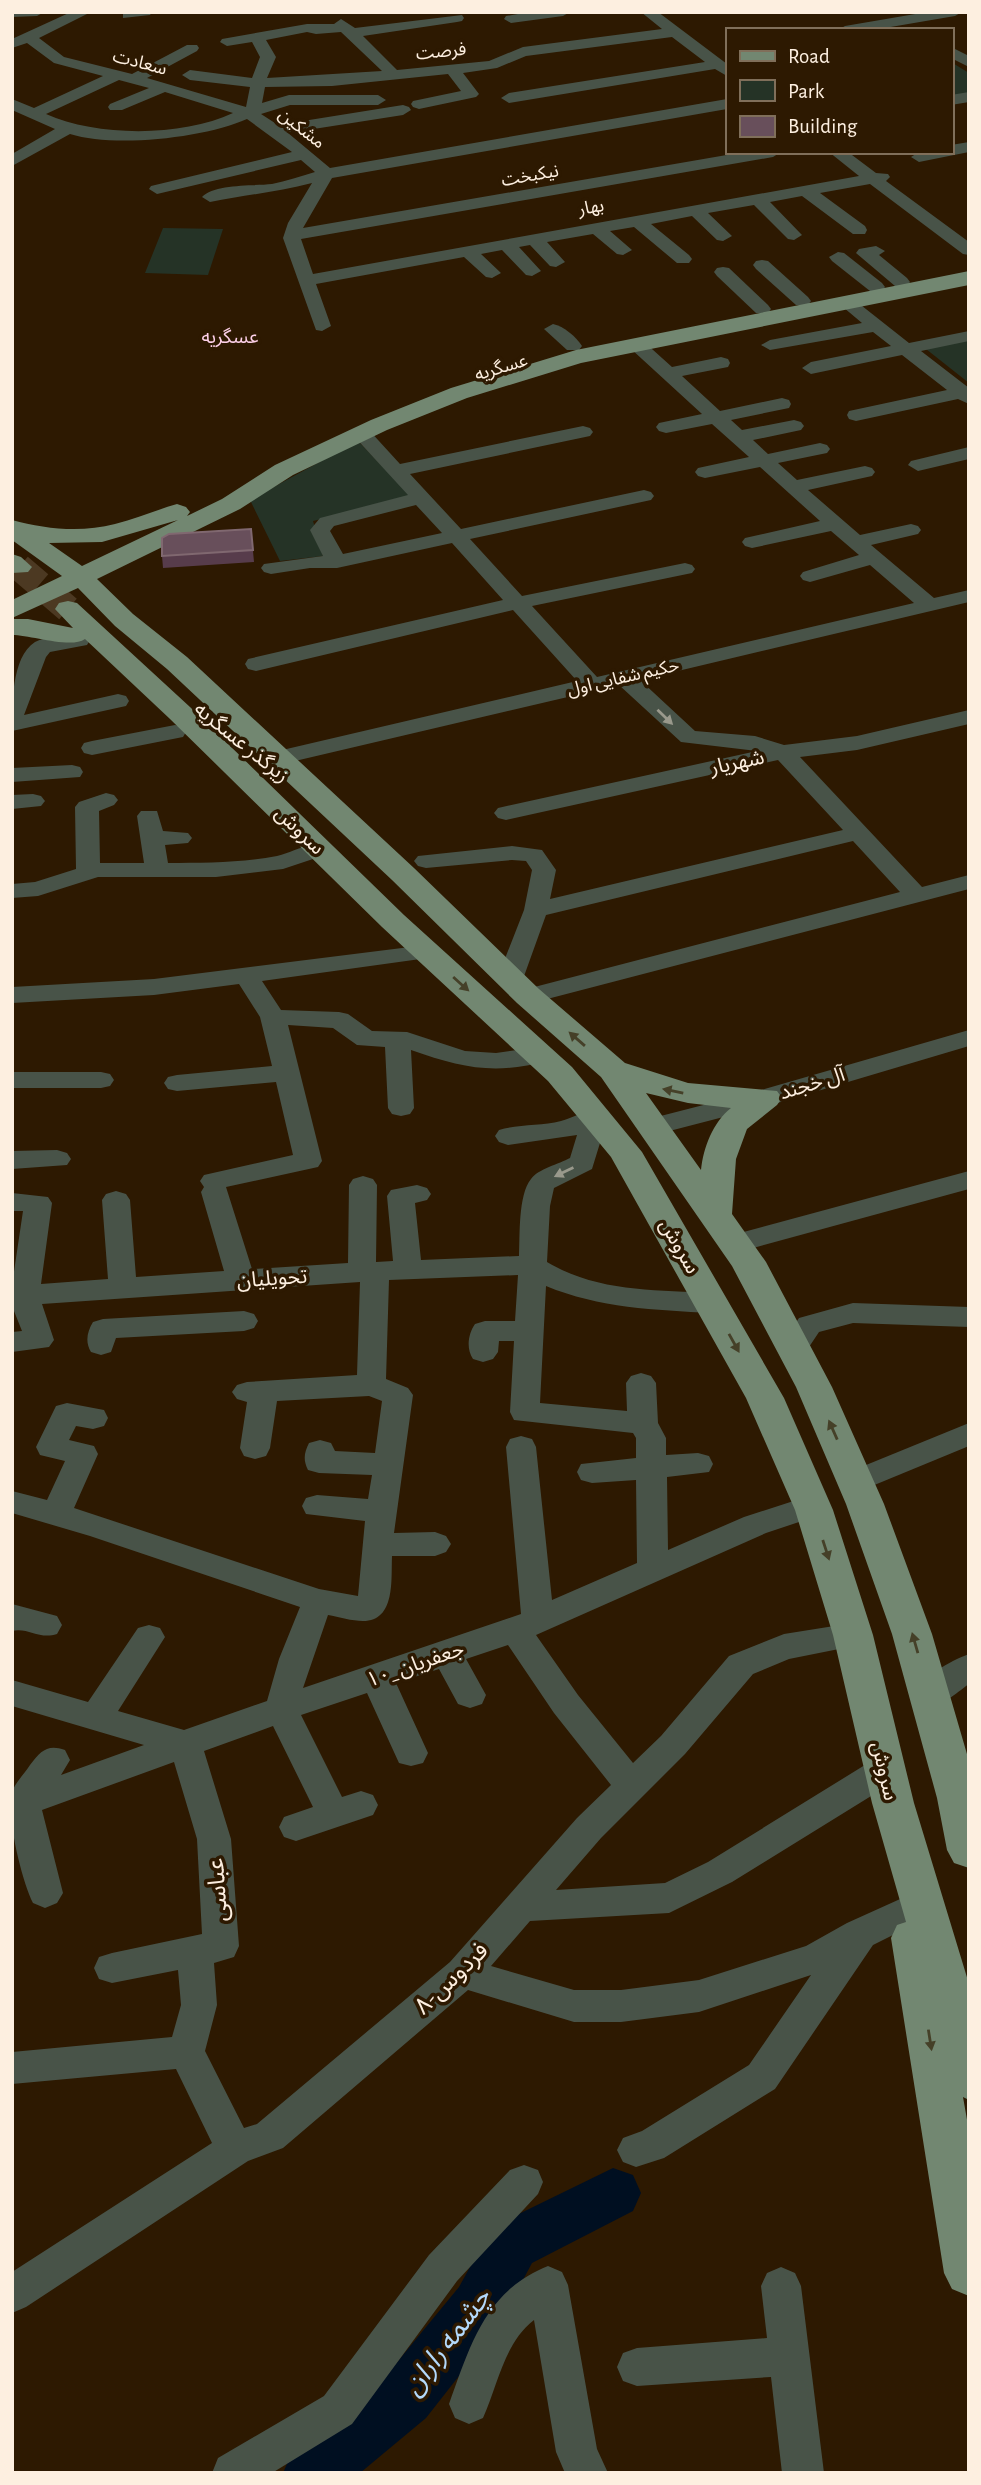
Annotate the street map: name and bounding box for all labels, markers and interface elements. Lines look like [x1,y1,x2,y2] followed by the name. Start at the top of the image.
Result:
[726,28,953,154] legend
[415,40,467,65] street label: فرصت
[788,46,830,67] text: Road
[111,47,169,79] street label: سعادت
[788,81,825,102] text: Park
[274,105,328,153] street label: مشکین
[788,116,858,137] text: Building
[500,162,560,190] street label: نیکبخت
[576,197,606,220] street label: بهار
[201,327,259,348] district label: عسگریه
[472,350,530,385] street label: عسگریه
[566,656,682,703] street label: حکیم شفایی اول
[190,697,294,788] street label: زیرگذر عسگریه
[657,709,674,726] one-way arrow
[707,747,766,780] street label: شهریار
[270,802,328,859] street label: سروش
[452,976,470,992] one-way arrow
[568,1031,586,1047] one-way arrow
[776,1062,848,1104] street label: آل خجند
[662,1085,684,1096] one-way arrow
[554,1167,574,1178] one-way arrow
[655,1215,704,1278] street label: سروش
[236,1266,308,1292] street label: تحویلیان
[728,1333,740,1352] one-way arrow
[827,1420,838,1441] one-way arrow
[822,1540,832,1561] one-way arrow
[909,1632,919,1653] one-way arrow
[364,1638,467,1692] street label: ۱۰_جعفریان
[867,1740,901,1803] street label: سروش
[204,1857,232,1923] street label: عباسی
[410,1938,494,2020] street label: ۸-فردوس
[925,2029,936,2051] one-way arrow
[399,2283,499,2403] water label: چشمه راران

